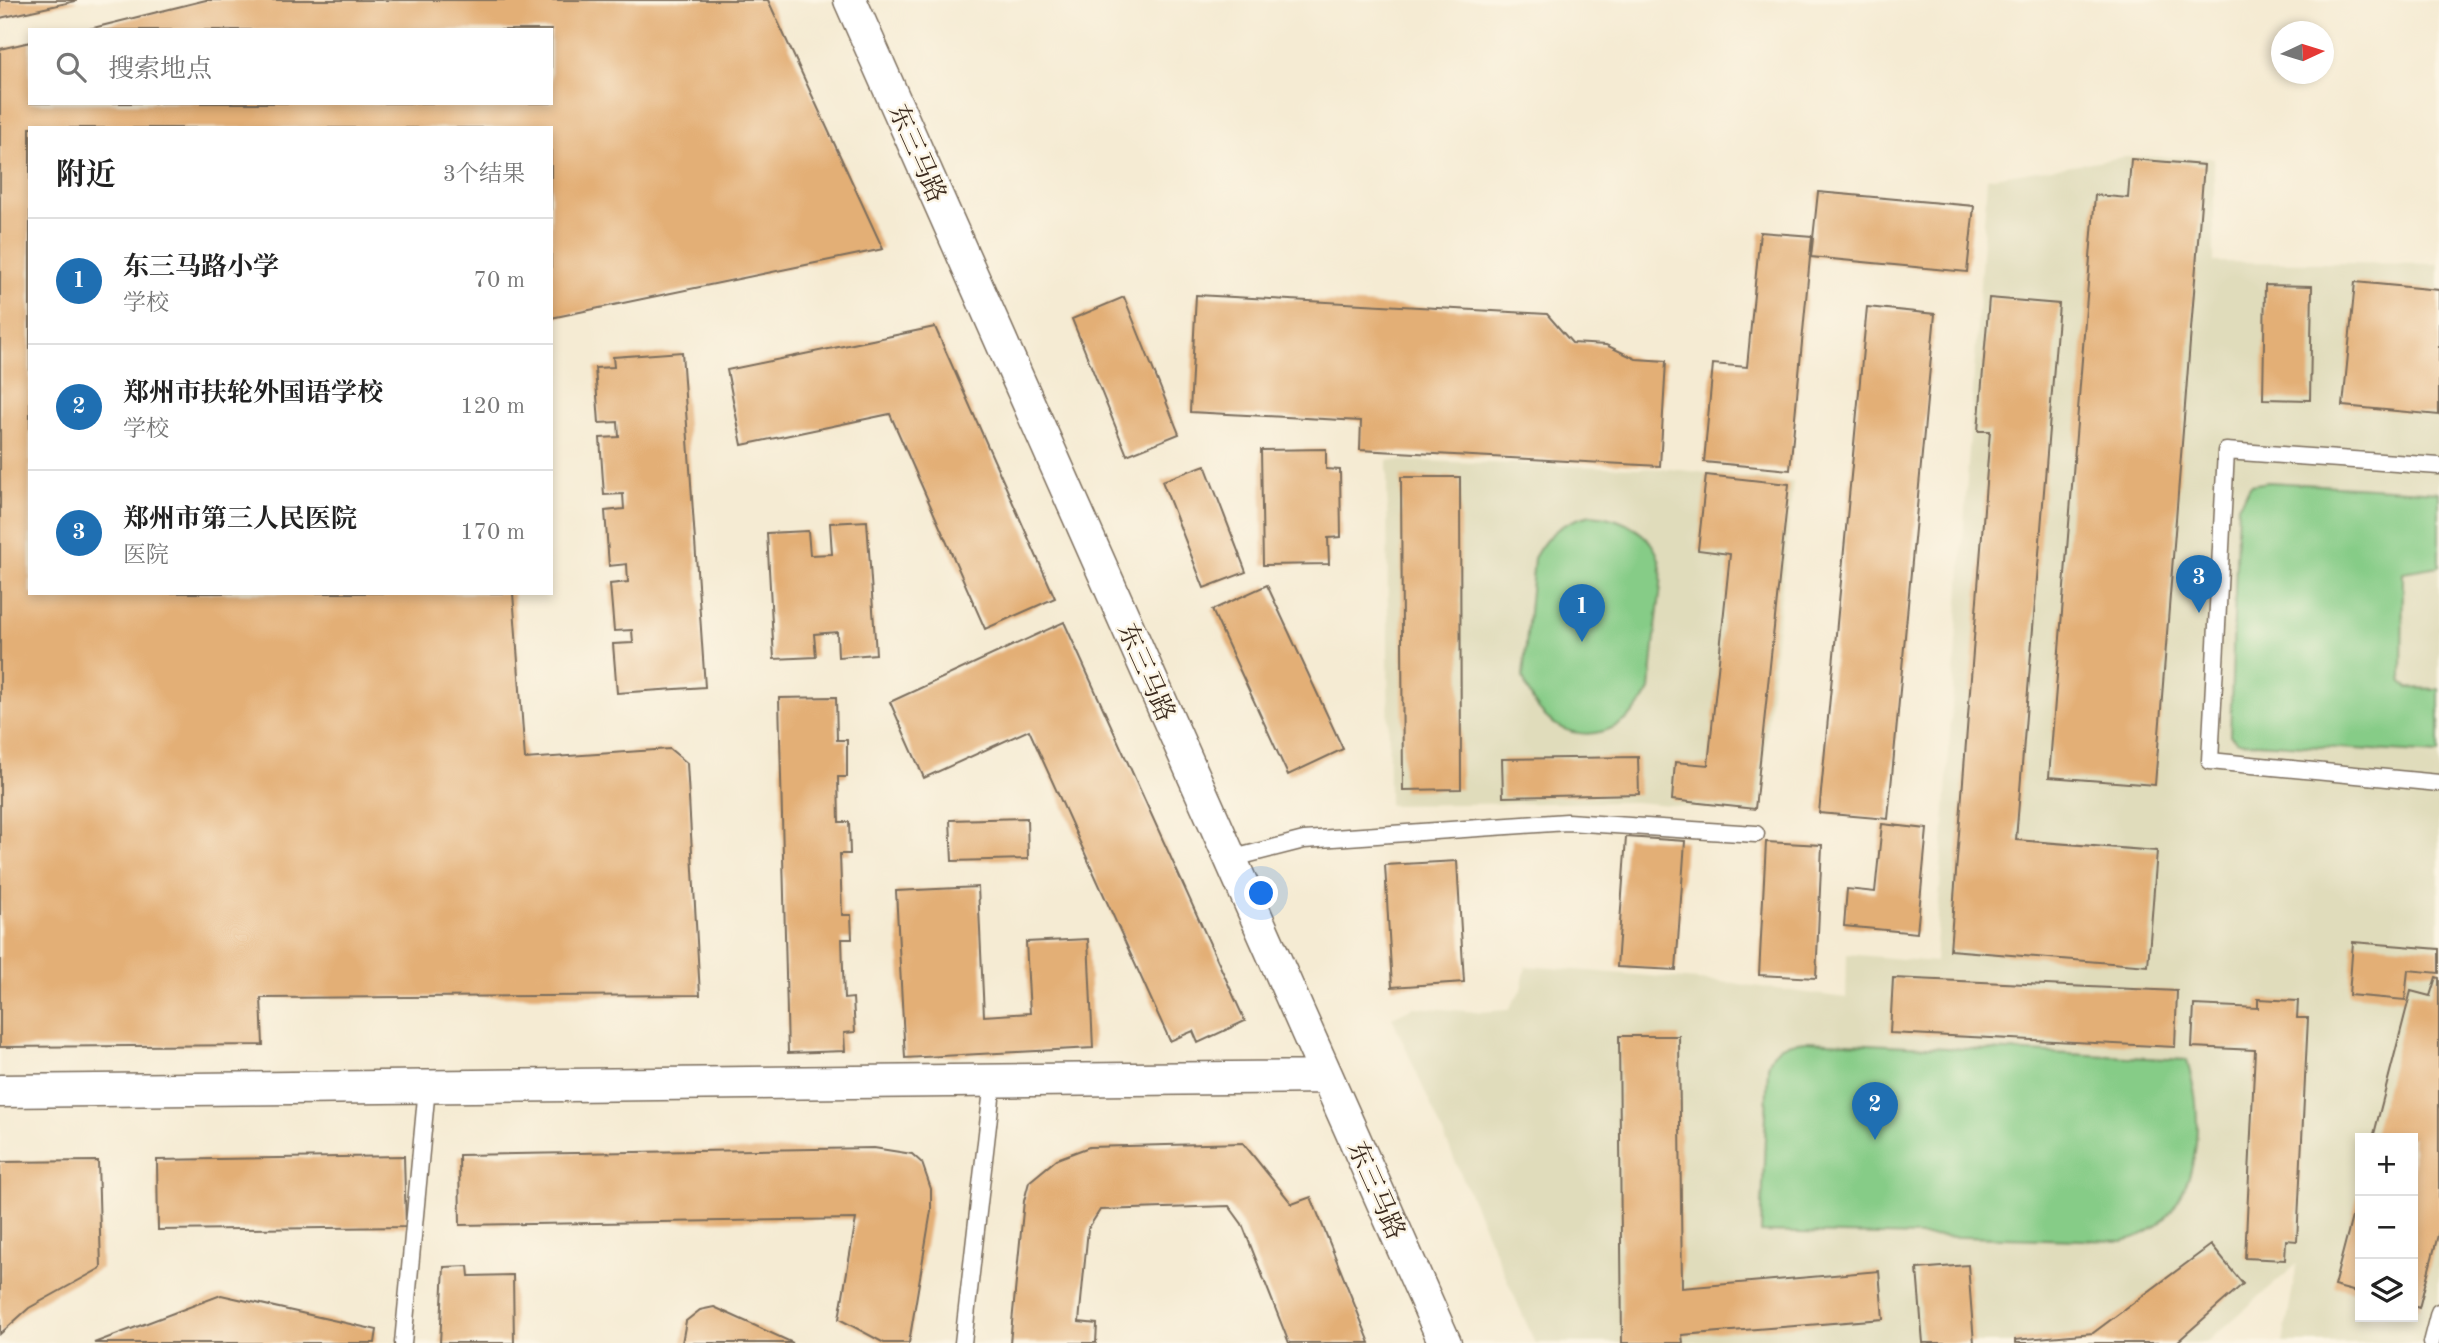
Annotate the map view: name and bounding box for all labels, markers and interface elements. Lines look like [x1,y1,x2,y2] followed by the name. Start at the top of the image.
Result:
[2271,21,2334,84] north arrow
[28,28,553,105] search box
[52,48,90,86] icon: search
[108,57,212,83] text: 搜索地点
[883,100,951,207] street label: 东三马路
[56,161,116,191] text: 附近
[443,163,525,186] text: 3个结果
[123,255,279,281] text: 东三马路小学
[72,269,86,292] text: 1
[474,269,525,292] text: 70 m
[123,292,169,315] text: 学校
[123,381,383,407] text: 郑州市扶轮外国语学校
[72,395,86,418] text: 2
[460,395,525,418] text: 120 m
[123,418,169,441] text: 学校
[123,507,357,533] text: 郑州市第三人民医院
[72,521,86,544] text: 3
[460,521,525,544] text: 170 m
[123,544,169,567] text: 医院
[2176,555,2222,613] pin: 3
[1559,584,1605,642] pin: 1
[1112,619,1180,726] street label: 东三马路
[1244,876,1278,910] your location
[1852,1082,1898,1140] pin: 2
[2355,1133,2418,1322] map controls
[2355,1133,2418,1196] button: +
[1342,1137,1410,1244] street label: 东三马路
[2355,1196,2418,1259] button: −
[2355,1259,2418,1322] button: layers

